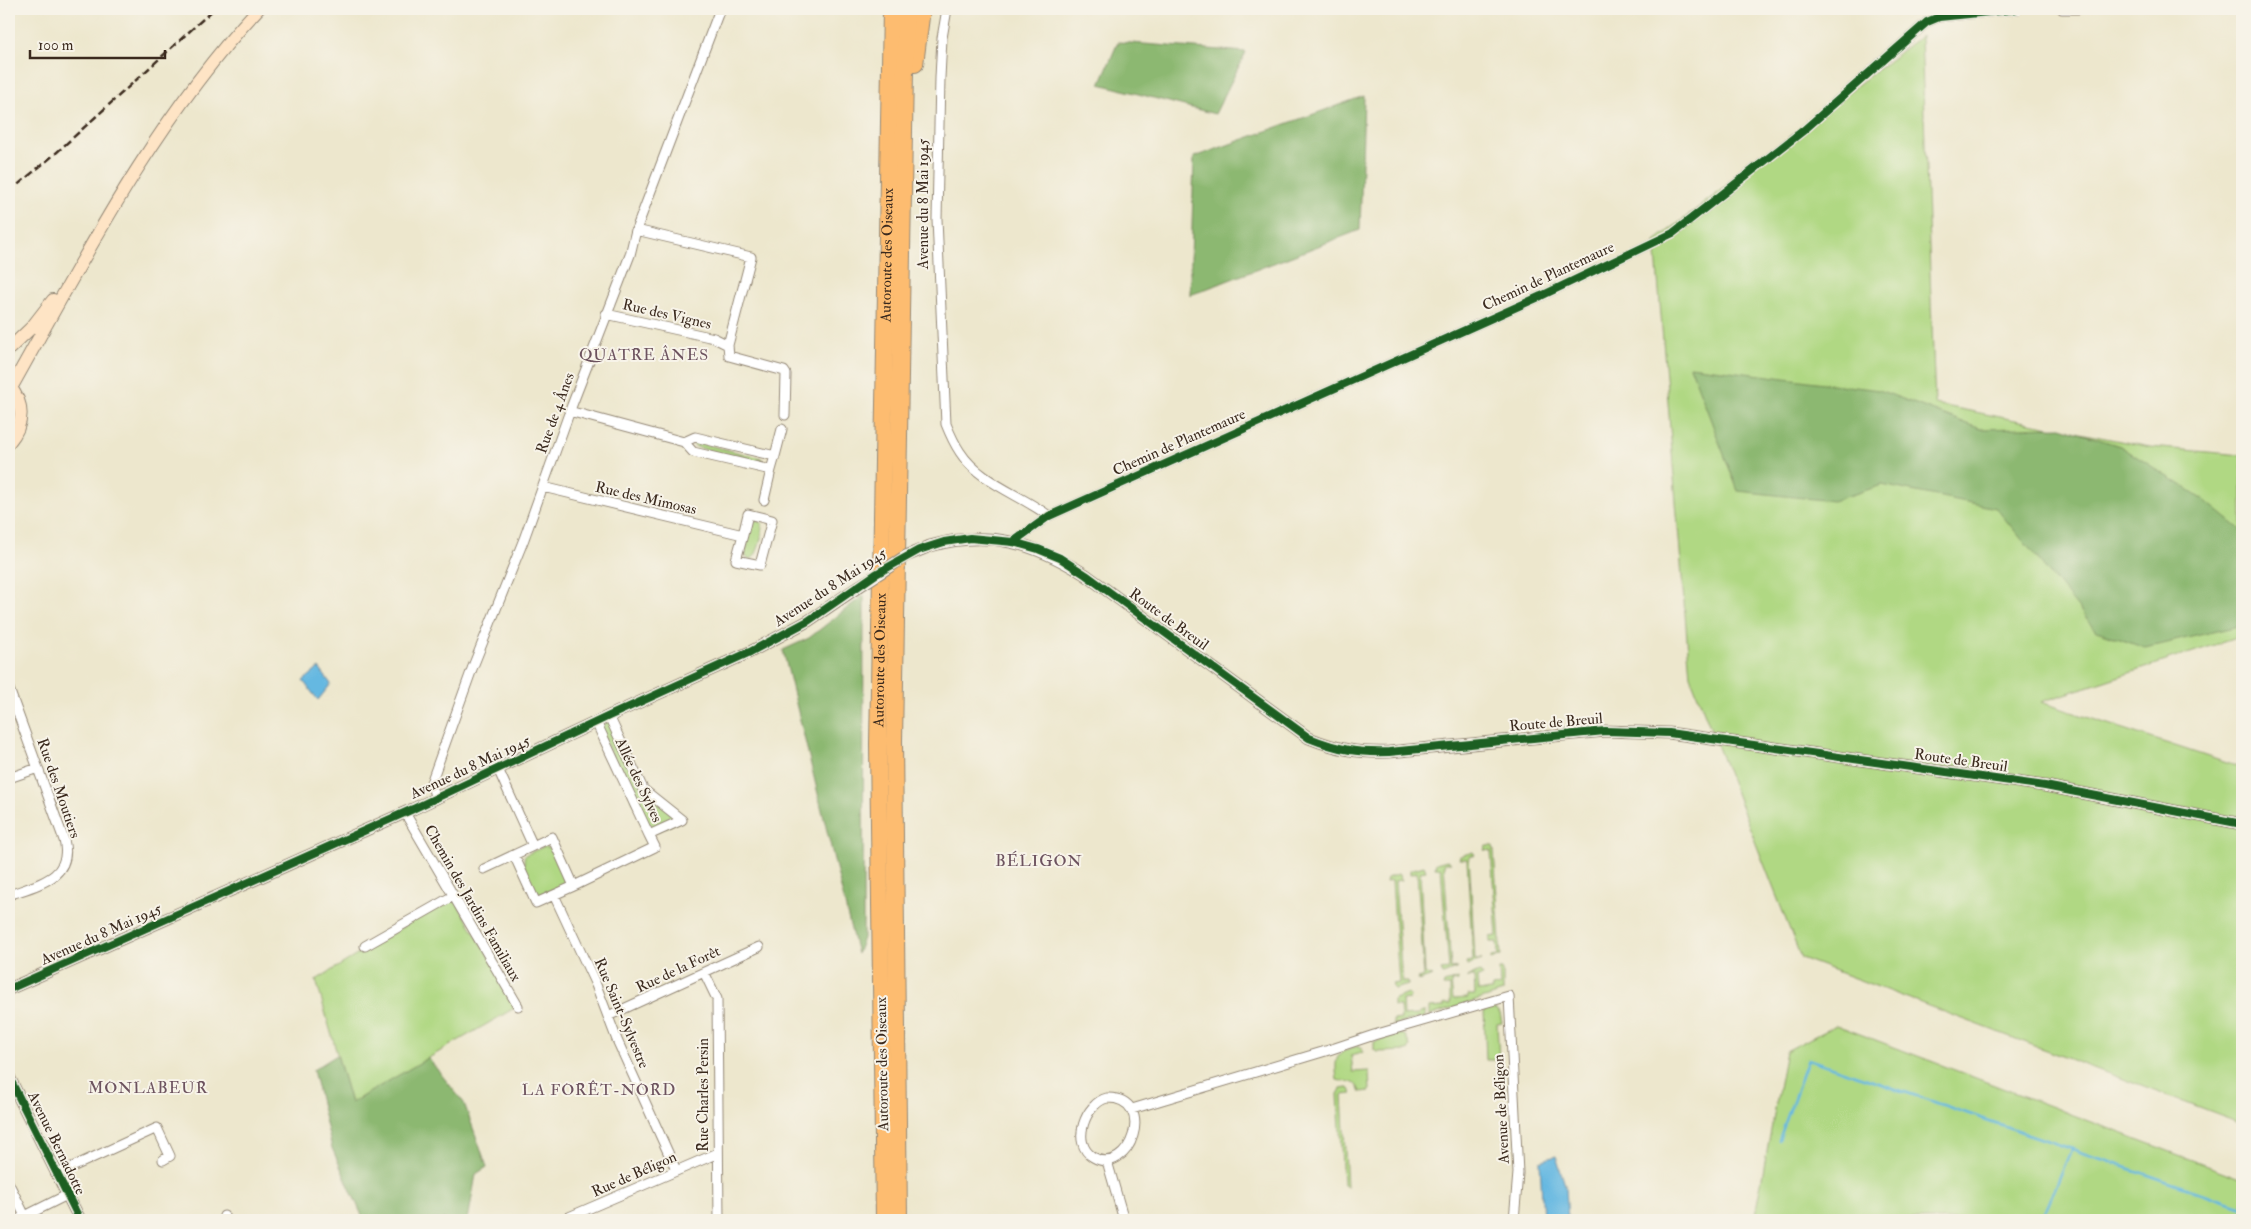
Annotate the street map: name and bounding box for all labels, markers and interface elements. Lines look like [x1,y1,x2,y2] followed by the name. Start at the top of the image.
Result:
[30,28,165,60] scale bar
[38,36,74,55] text: 100 m
[914,138,933,270] street label: Avenue du 8 Mai 1945
[876,187,898,323] street label: Autoroute des Oiseaux
[1479,238,1617,315] street label: Chemin de Plantemaure
[621,295,713,334] street label: Rue des Vignes
[579,345,709,365] district label: QUATRE ÂNES
[531,370,579,456] street label: Rue de 4 Ânes
[1110,405,1249,480] street label: Chemin de Plantemaure
[593,478,698,519] street label: Rue des Mimosas
[770,544,890,631] street label: Avenue du 8 Mai 1945
[1125,584,1212,655] street label: Route de Breuil
[869,592,891,728] street label: Autoroute des Oiseaux
[1509,709,1604,736] street label: Route de Breuil
[406,731,534,804] street label: Avenue du 8 Mai 1945
[610,734,666,826] street label: Allée des Sylves
[33,736,85,841] street label: Rue des Moutiers
[1913,745,2009,776] street label: Route de Breuil
[419,822,525,986] street label: Chemin des Jardins Familiaux
[995,850,1083,871] district label: BÉLIGON
[37,899,165,970] street label: Avenue du 8 Mai 1945
[633,942,723,997] street label: Rue de la Forêt
[590,955,653,1071] street label: Rue Saint-Sylvestre
[872,996,893,1132] street label: Autoroute des Oiseaux
[694,1038,713,1152] street label: Rue Charles Persin
[1489,1053,1514,1165] street label: Avenue de Béligon
[88,1078,208,1098] district label: MONLABEUR
[522,1080,676,1100] district label: LA FORÊT-NORD
[23,1087,90,1198] street label: Avenue Bernadotte
[589,1147,680,1202] street label: Rue de Béligon

